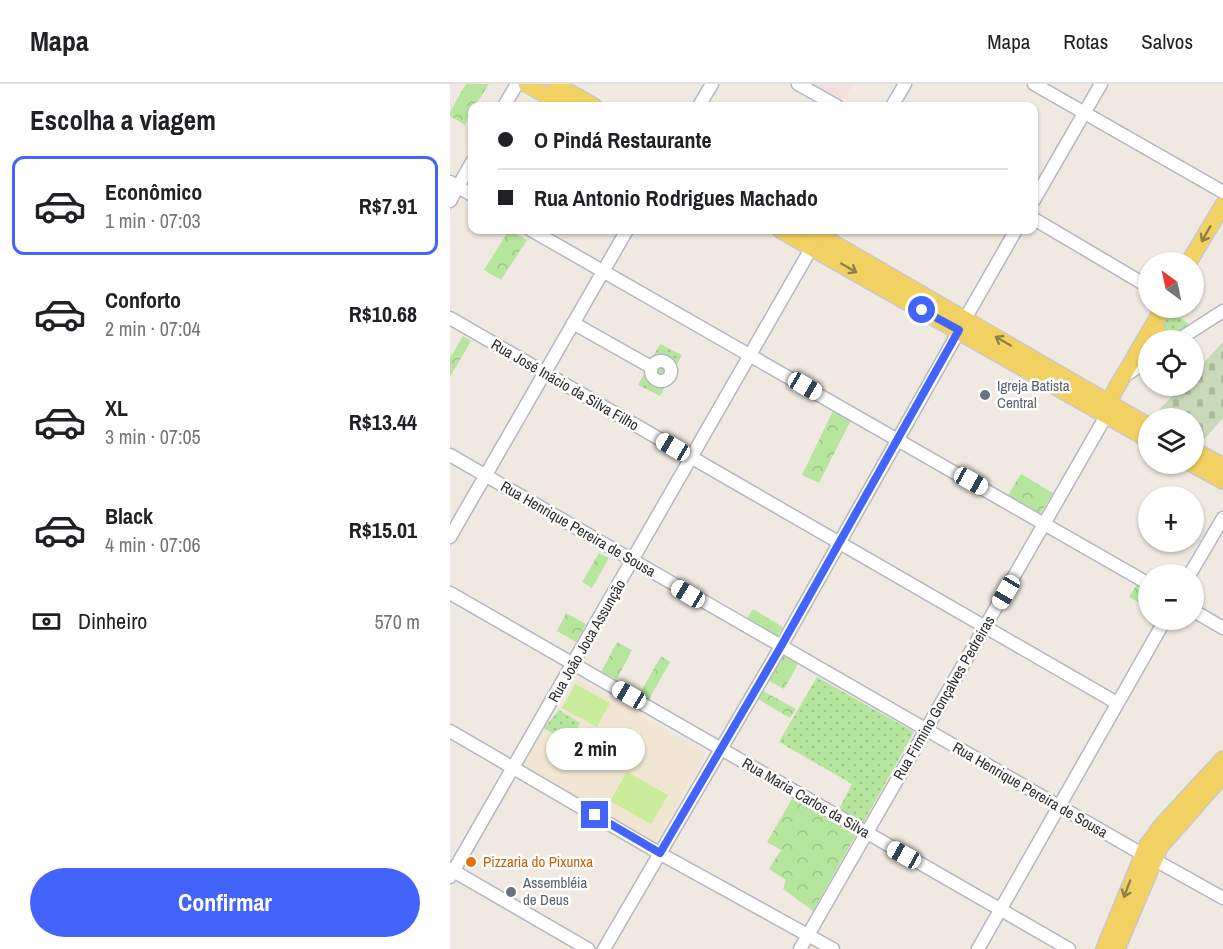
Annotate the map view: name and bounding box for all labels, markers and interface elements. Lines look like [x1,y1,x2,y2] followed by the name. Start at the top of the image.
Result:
[30,22,89,60] text: Mapa
[987,27,1030,56] text: Mapa
[1063,27,1108,56] text: Rotas
[1141,27,1193,56] text: Salvos
[30,102,216,138] text: Escolha a viagem
[534,125,711,155] text: O Pindá Restaurante
[105,177,202,207] text: Econômico
[33,179,87,233] icon: car
[534,183,818,213] text: Rua Antonio Rodrigues Machado
[359,191,417,221] text: R$7.91
[105,207,201,234] text: 1 min · 07:03
[1200,225,1212,242] one-way arrow
[1138,252,1204,318] north arrow
[1138,252,1204,630] map controls
[840,263,858,274] one-way arrow
[105,285,181,315] text: Conforto
[33,287,87,341] icon: car
[908,296,935,323] route start
[349,299,417,329] text: R$10.68
[105,315,201,342] text: 2 min · 07:04
[1138,330,1204,396] button: locate
[487,334,643,436] street label: Rua José Inácio da Silva Filho
[995,335,1012,347] one-way arrow
[785,369,825,403] car
[997,375,1070,413] place label: Igreja Batista Central
[978,388,992,402] marker: Igreja Batista Central
[105,393,128,423] text: XL
[33,395,87,449] icon: car
[349,407,417,437] text: R$13.44
[1138,408,1204,474] button: layers
[105,423,201,450] text: 3 min · 07:05
[653,430,693,464] car
[951,464,991,498] car
[497,476,660,582] street label: Rua Henrique Pereira de Sousa
[1138,486,1204,552] button: +
[105,501,153,531] text: Black
[33,503,87,557] icon: car
[349,515,417,545] text: R$15.01
[105,531,201,558] text: 4 min · 07:06
[1138,564,1204,630] button: −
[989,572,1023,612] car
[543,575,630,706] street label: Rua João Joca Assunção
[668,577,708,611] car
[30,605,63,638] icon: cash
[78,606,147,636] text: Dinheiro
[374,608,420,635] text: 570 m
[888,612,999,784] street label: Rua Firmino Gonçalves Pedreiras
[609,678,649,712] car
[546,728,645,770] callout: 2 min
[574,735,617,762] text: 2 min
[949,737,1112,843] street label: Rua Henrique Pereira de Sousa
[739,752,874,843] street label: Rua Maria Carlos da Silva
[581,801,608,828] route end
[884,838,924,872] car
[483,851,593,872] place label: Pizzaria do Pixunxa
[464,855,478,869] marker: Pizzaria do Pixunxa
[30,868,420,937] button: Confirmar
[522,872,587,910] place label: Assembléia de Deus
[1121,880,1132,898] one-way arrow
[504,885,518,899] marker: Assembléia de Deus

